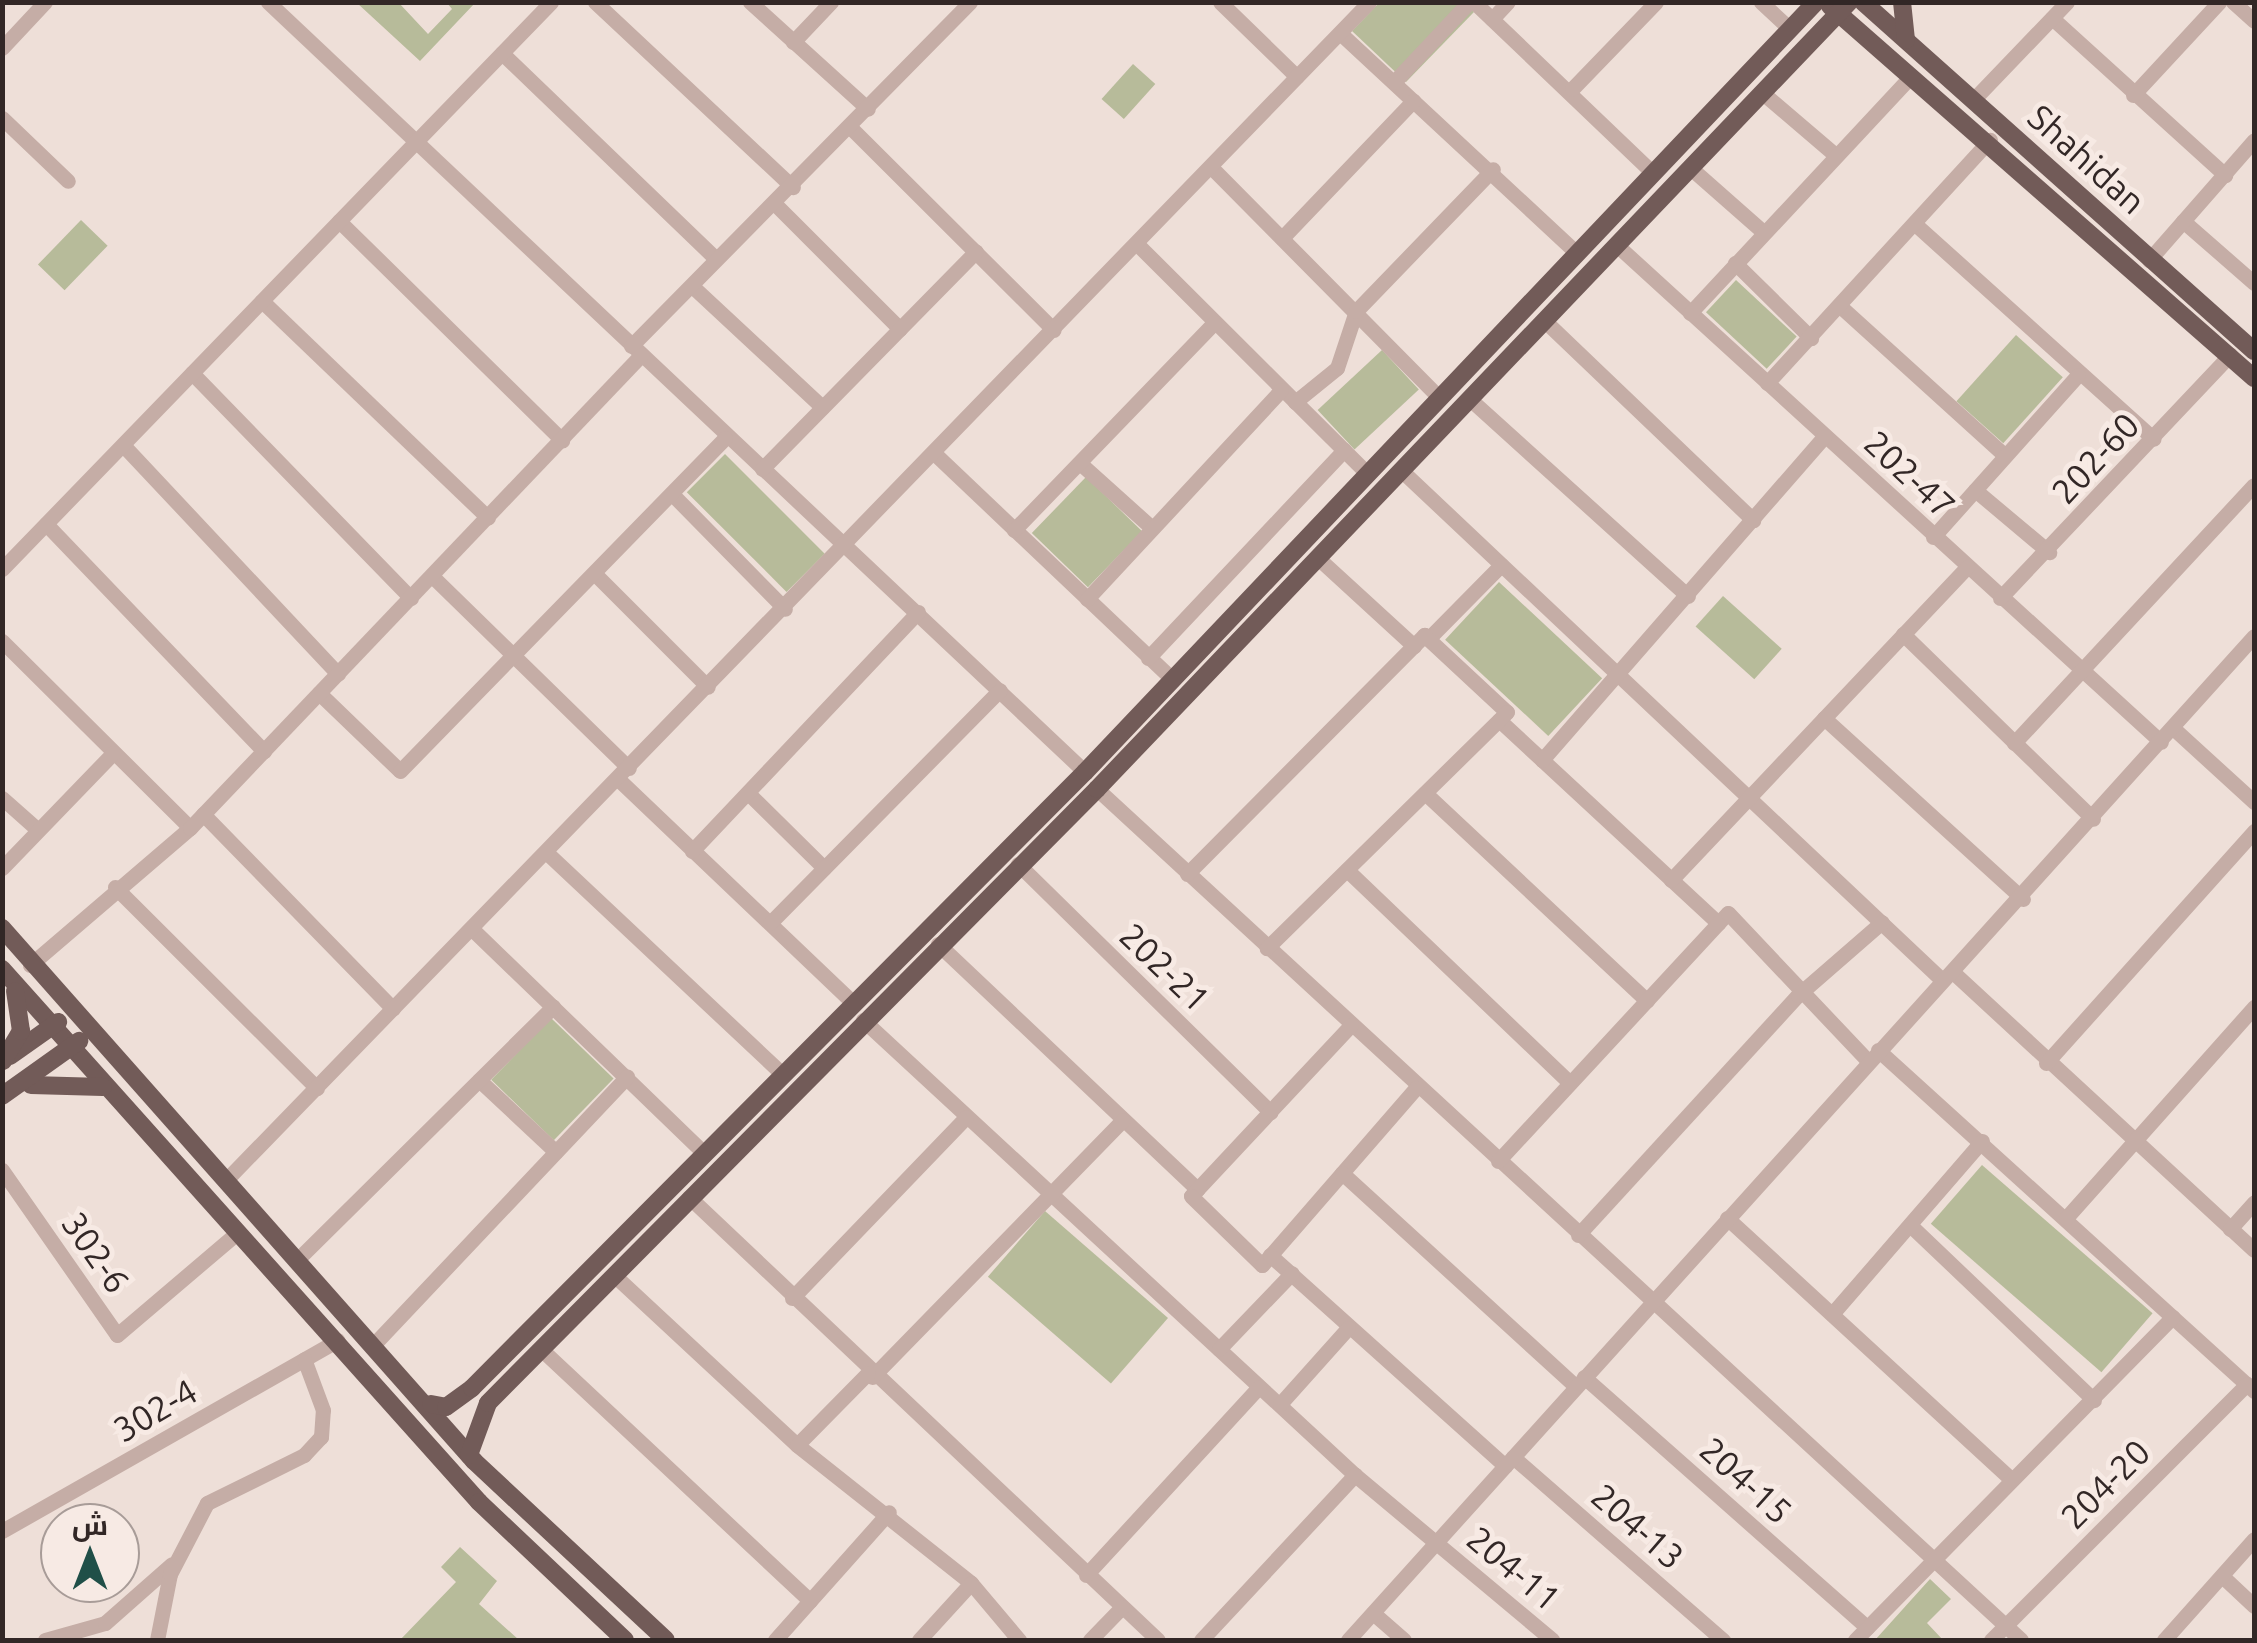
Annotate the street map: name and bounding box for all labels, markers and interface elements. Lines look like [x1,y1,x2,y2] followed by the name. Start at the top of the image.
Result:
[2020,95,2154,223] street label: Shahidan
[2043,404,2147,512] street label: 202-60
[1856,422,1964,526] street label: 202-47
[1111,914,1219,1020] street label: 202-21
[53,1203,139,1301] street label: 302-6
[106,1370,204,1450] street label: 302-4
[1692,1428,1800,1532] street label: 204-15
[2052,1431,2158,1537] street label: 204-20
[1583,1474,1693,1578] street label: 204-13
[40,1503,140,1603] north arrow
[72,1509,108,1540] text: ش
[1459,1517,1569,1619] street label: 204-11

